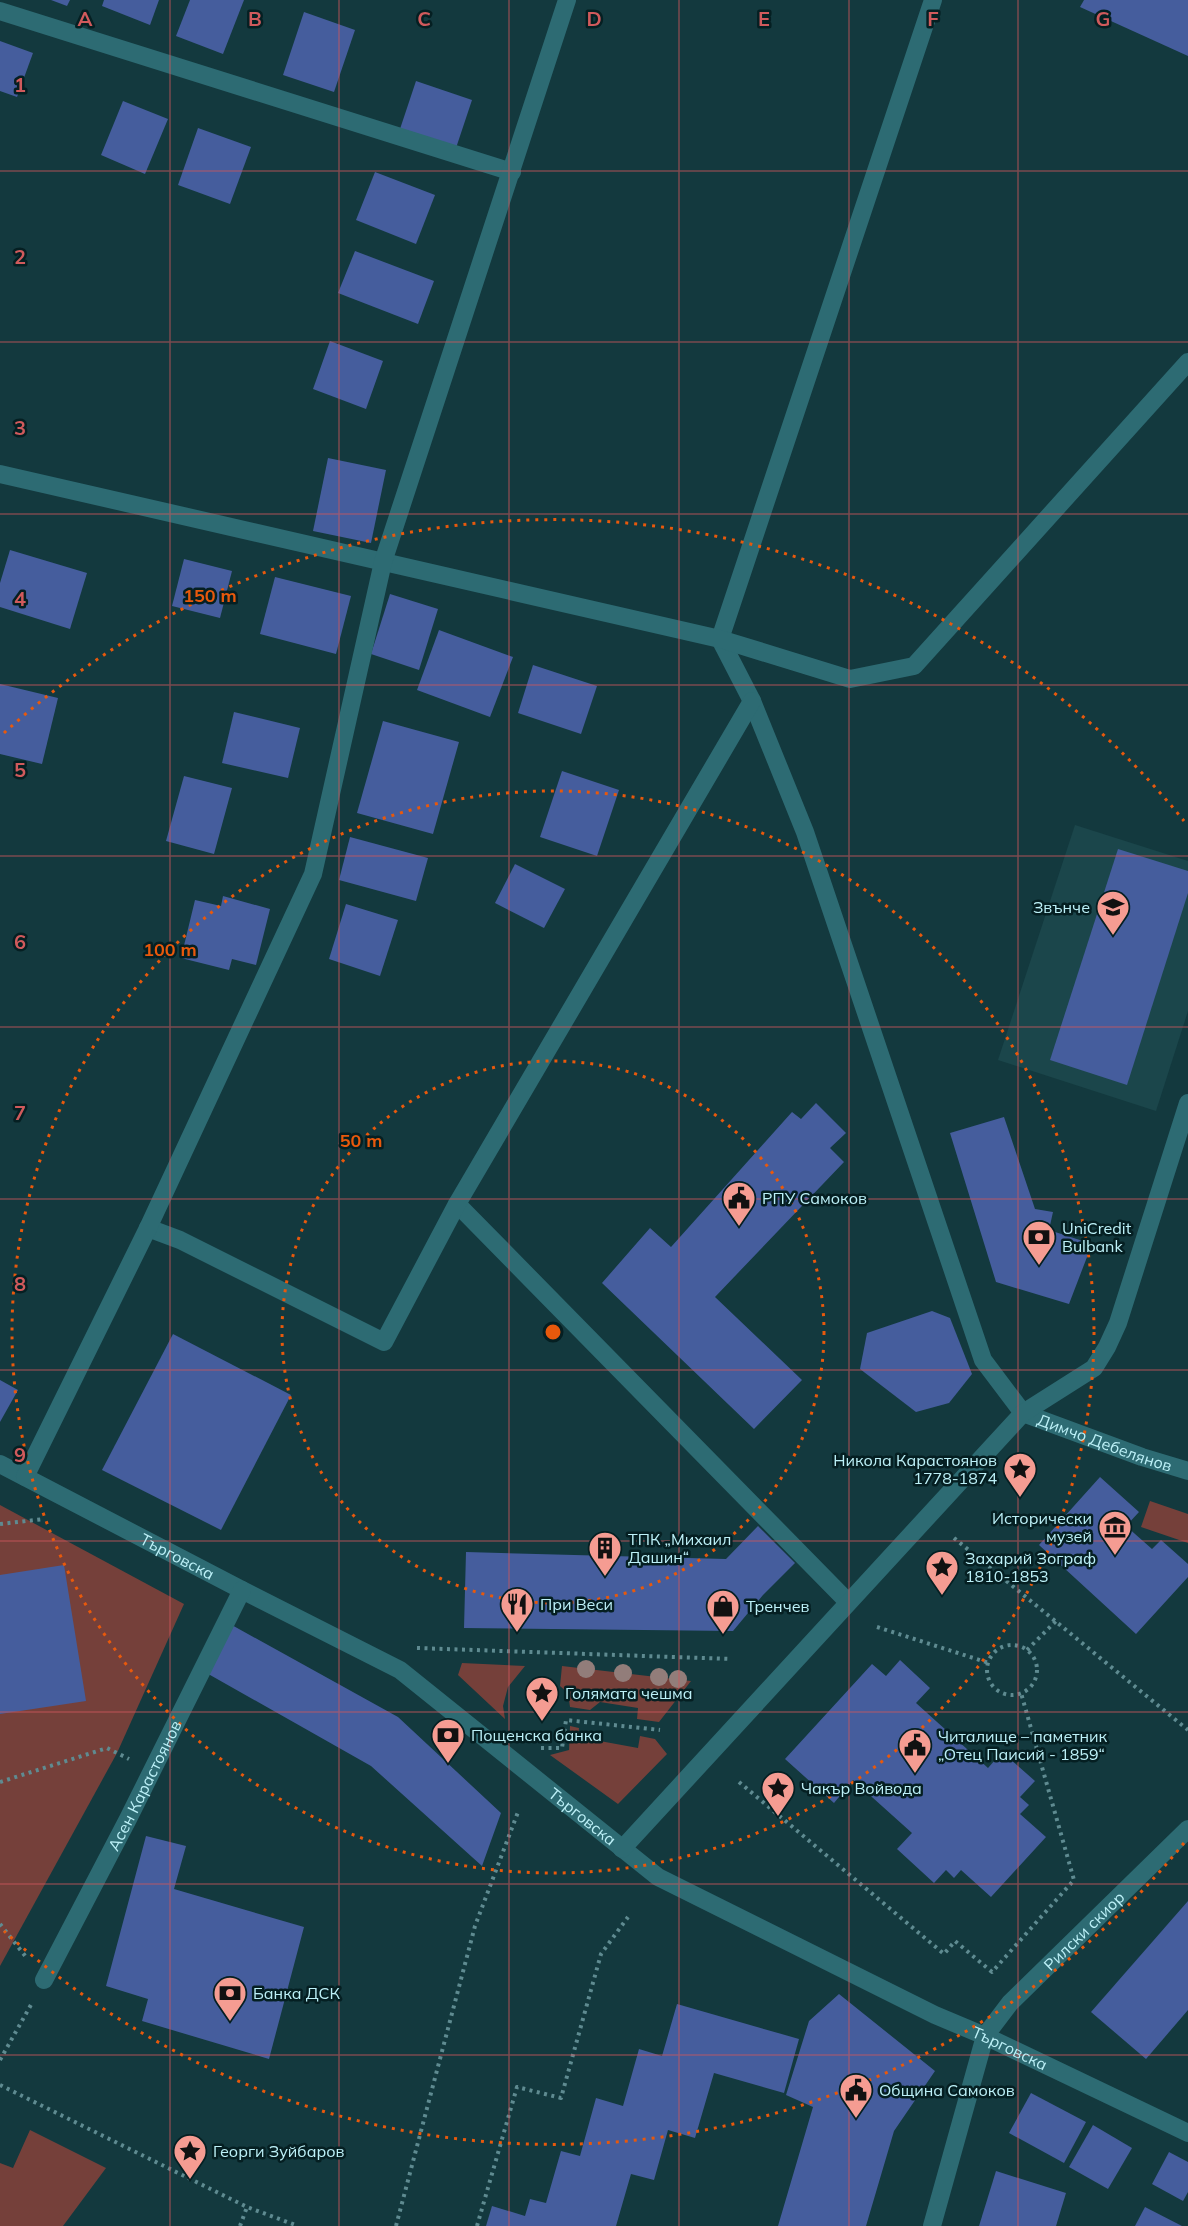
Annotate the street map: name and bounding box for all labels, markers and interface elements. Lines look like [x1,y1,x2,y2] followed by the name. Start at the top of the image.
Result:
[78,6,93,31] text: A
[248,6,262,31] text: B
[417,6,431,31] text: C
[586,6,602,31] text: D
[758,6,770,31] text: E
[927,6,939,31] text: F
[1096,6,1110,31] text: G
[14,72,26,97] text: 1
[14,244,26,269] text: 2
[14,415,26,440] text: 3
[183,584,237,607] text: 150 m
[14,586,26,611] text: 4
[14,757,26,782] text: 5
[1095,889,1131,936] school or university icon: Звънче
[1033,897,1090,917] place label: Звънче
[14,929,26,954] text: 6
[143,938,197,961] text: 100 m
[14,1100,26,1125] text: 7
[340,1129,382,1152] text: 50 m
[721,1180,757,1227] public building icon: РПУ Самоков
[762,1188,867,1208] place label: РПУ Самоков
[1062,1218,1132,1256] place label: UniCredit Bulbank
[1021,1219,1057,1266] bank icon: UniCredit Bulbank
[14,1271,26,1296] text: 8
[543,1322,563,1342] centre of rings
[1035,1409,1175,1476] street label: Димчо Дебелянов
[14,1442,26,1467] text: 9
[833,1450,997,1488] place label: Никола Карастоянов 1778-1874
[1002,1451,1038,1498] place icon: Никола Карастоянов 1778-1874
[992,1508,1092,1546] place label: Исторически музей
[1097,1509,1133,1556] museum icon: Исторически музей
[137,1529,218,1584] street label: Търговска
[628,1529,731,1567] place label: ТПК „Михаил Дашин“
[587,1530,623,1577] building icon: ТПК „Михаил Дашин“
[965,1548,1096,1586] place label: Захарий Зограф 1810-1853
[924,1549,960,1596] place icon: Захарий Зограф 1810-1853
[499,1586,535,1633] restaurant icon: При Веси
[705,1588,741,1635] shop icon: Тренчев
[540,1594,613,1614] place label: При Веси
[746,1596,810,1616] place label: Тренчев
[524,1675,560,1722] place icon: Голямата чешма
[565,1683,693,1703] place label: Голямата чешма
[103,1717,186,1854] street label: Асен Карастоянов
[430,1717,466,1764] bank icon: Пощенска банка
[471,1725,602,1745] place label: Пощенска банка
[938,1726,1108,1764] place label: Читалище – паметник „Отец Паисий - 1859“
[897,1727,933,1774] public building icon: Читалище – паметник „Отец Паисий - 1859“
[760,1770,796,1817] place icon: Чакър Войвода
[801,1778,922,1798] place label: Чакър Войвода
[545,1783,620,1850] street label: Търговска
[1039,1887,1128,1975] street label: Рилски скиор
[212,1975,248,2022] bank icon: Банка ДСК
[253,1983,340,2003] place label: Банка ДСК
[969,2022,1051,2074] street label: Търговска
[838,2072,874,2119] public building icon: Община Самоков
[879,2080,1015,2100] place label: Община Самоков
[172,2133,208,2180] place icon: Георги Зуйбаров
[213,2141,344,2161] place label: Георги Зуйбаров

